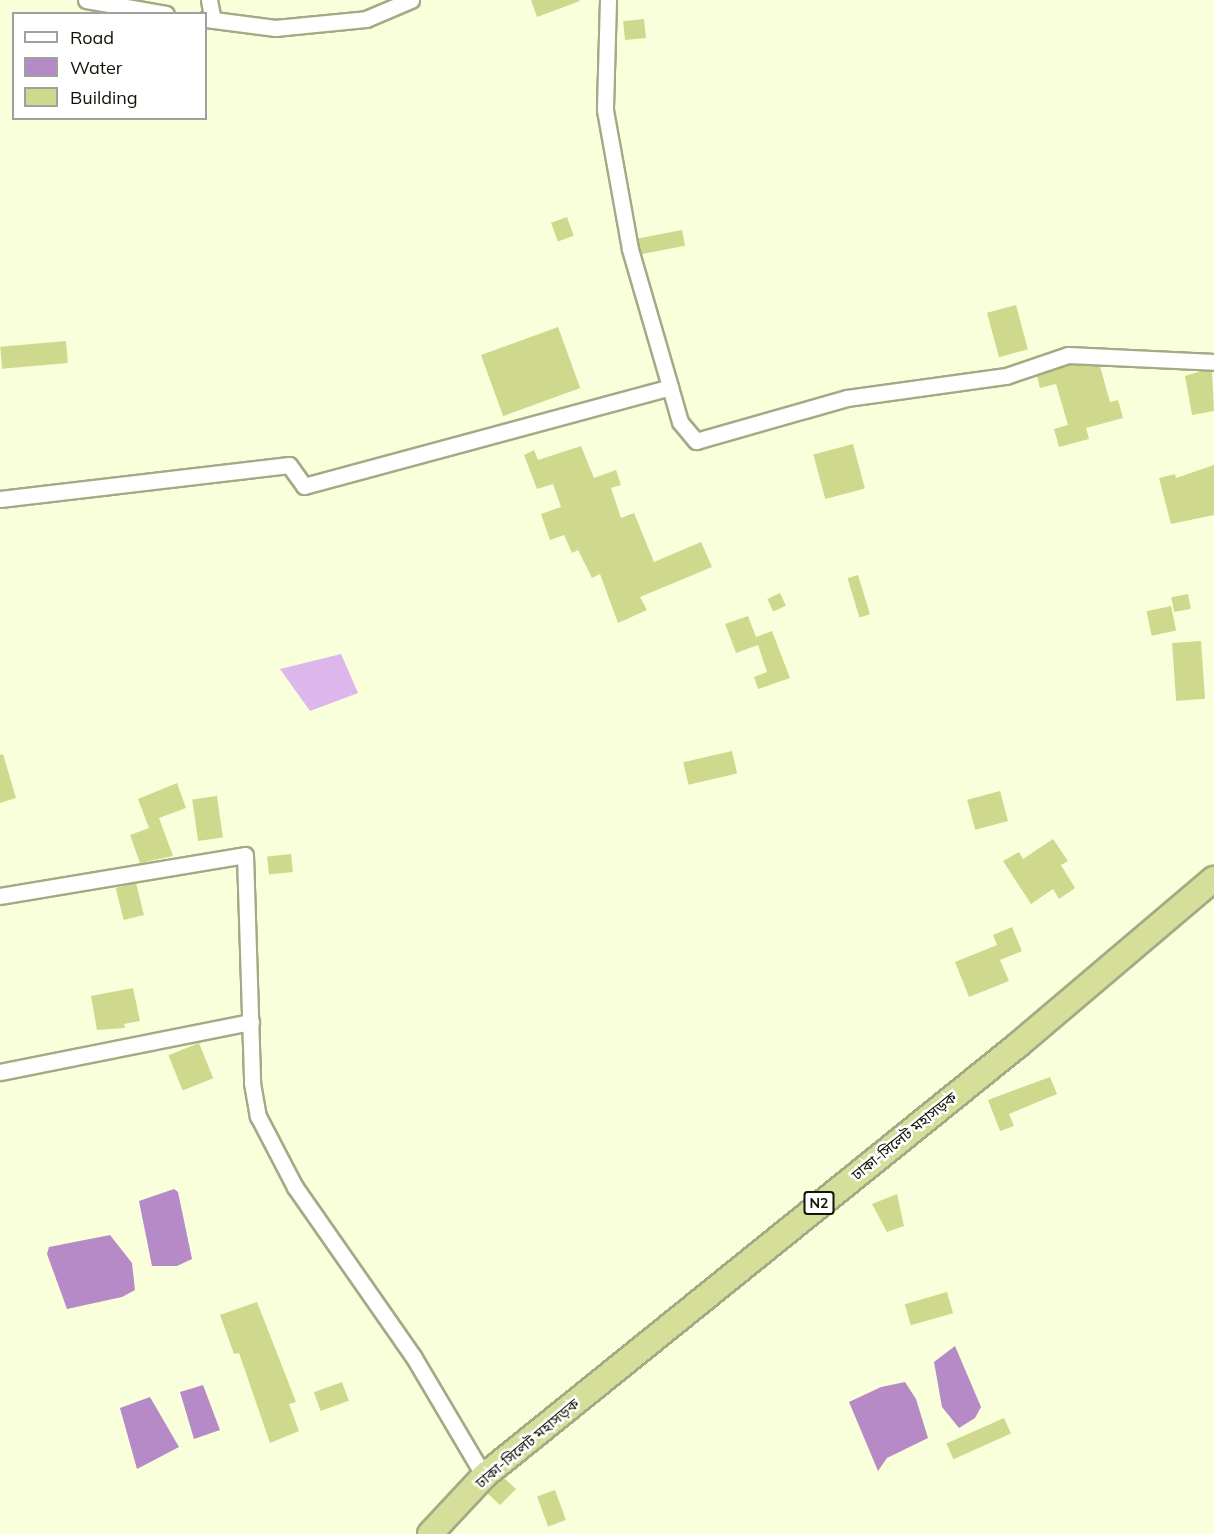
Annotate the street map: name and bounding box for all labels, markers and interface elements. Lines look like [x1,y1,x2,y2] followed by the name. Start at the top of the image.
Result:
[12,12,207,120] legend
[70,26,114,49] text: Road
[70,56,122,79] text: Water
[70,86,138,109] text: Building
[848,1088,960,1184] street label: ঢাকা-সিলেট মহাসড়ক
[802,1192,836,1214] road number: N2
[471,1394,583,1492] street label: ঢাকা-সিলেট মহাসড়ক

